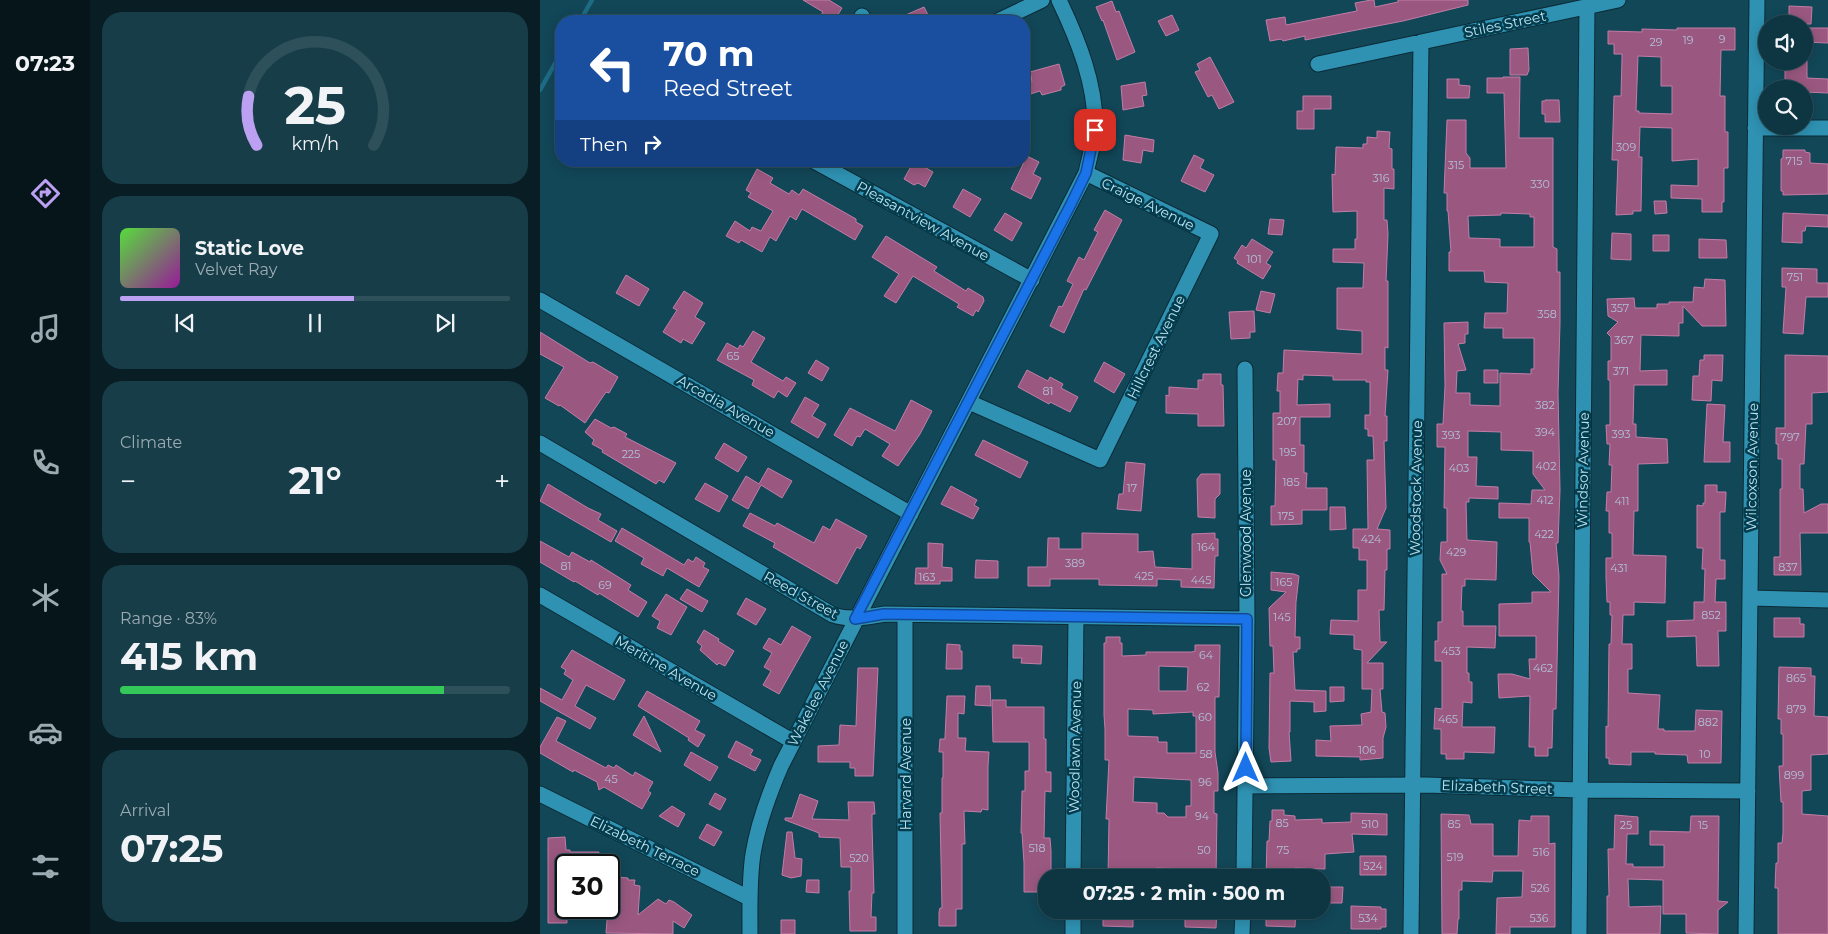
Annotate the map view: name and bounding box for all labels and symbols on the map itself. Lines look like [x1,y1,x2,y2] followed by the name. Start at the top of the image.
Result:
[1462,6,1548,41] street label: Stiles Street
[1719,32,1726,46] house number: 9
[1683,33,1694,47] house number: 19
[1650,35,1663,49] house number: 29
[1074,109,1116,151] pin
[1616,140,1636,154] house number: 309
[1786,154,1802,168] house number: 715
[1448,158,1464,172] house number: 315
[1373,171,1390,185] house number: 316
[1098,174,1198,234] street label: Craige Avenue
[854,177,992,265] street label: Pleasantview Avenue
[1530,177,1550,191] house number: 330
[1246,252,1262,266] house number: 101
[1787,270,1803,284] house number: 751
[1123,292,1189,402] street label: Hillcrest Avenue
[1611,301,1629,315] house number: 357
[1537,307,1557,321] house number: 358
[1614,333,1634,347] house number: 367
[727,349,739,363] house number: 65
[1613,364,1629,378] house number: 371
[674,371,778,441] street label: Arcadia Avenue
[1043,384,1054,398] house number: 81
[1535,398,1555,412] house number: 382
[1742,403,1762,531] street label: Wilcoxson Avenue
[1573,412,1593,528] street label: Windsor Avenue
[1277,414,1297,428] house number: 207
[1406,420,1426,556] street label: Woodstock Avenue
[1535,425,1556,439] house number: 394
[1612,427,1631,441] house number: 393
[1442,428,1461,442] house number: 393
[1780,430,1800,444] house number: 797
[1280,445,1296,459] house number: 195
[622,447,640,461] house number: 225
[1536,459,1556,473] house number: 402
[1449,461,1469,475] house number: 403
[1237,469,1255,597] street label: Glenwood Avenue
[1282,475,1300,489] house number: 185
[1127,481,1137,495] house number: 17
[1536,493,1554,507] house number: 412
[1615,494,1629,508] house number: 411
[1278,509,1294,523] house number: 175
[1534,527,1554,541] house number: 422
[1361,532,1382,546] house number: 424
[1197,540,1216,554] house number: 164
[1446,545,1466,559] house number: 429
[1065,556,1085,570] house number: 389
[561,559,572,573] house number: 81
[1778,560,1798,574] house number: 837
[1610,561,1628,575] house number: 431
[761,567,842,623] street label: Reed Street
[1134,569,1154,583] house number: 425
[919,570,935,584] house number: 163
[1191,573,1211,587] house number: 445
[1276,575,1292,589] house number: 165
[598,578,612,592] house number: 69
[1701,608,1721,622] house number: 852
[1273,610,1291,624] house number: 145
[612,631,720,705] street label: Meritine Avenue
[783,637,853,749] street label: Wakelee Avenue
[1441,644,1461,658] house number: 453
[1199,648,1214,662] house number: 64
[1533,661,1553,675] house number: 462
[1786,671,1806,685] house number: 865
[1197,680,1209,694] house number: 62
[1065,681,1085,813] street label: Woodlawn Avenue
[1786,702,1806,716] house number: 879
[1198,710,1212,724] house number: 60
[1438,712,1458,726] house number: 465
[1698,715,1718,729] house number: 882
[897,718,915,830] street label: Harvard Avenue
[1219,741,1271,793] position arrow
[1358,743,1376,757] house number: 106
[1199,747,1213,761] house number: 58
[1699,747,1711,761] house number: 10
[1784,768,1805,782] house number: 899
[604,772,618,786] house number: 45
[1198,775,1212,789] house number: 96
[1441,776,1553,798] street label: Elizabeth Street
[1195,809,1210,823] house number: 94
[587,812,703,880] street label: Elizabeth Terrace
[1275,816,1289,830] house number: 85
[1361,817,1379,831] house number: 510
[1447,817,1461,831] house number: 85
[1620,818,1632,832] house number: 25
[1698,818,1708,832] house number: 15
[1028,841,1046,855] house number: 518
[1197,843,1211,857] house number: 50
[1277,843,1289,857] house number: 75
[1533,845,1550,859] house number: 516
[1447,850,1464,864] house number: 519
[849,851,869,865] house number: 520
[555,854,620,919] speed limit sign: 30
[1363,859,1383,873] house number: 524
[1530,881,1550,895] house number: 526
[1358,911,1379,925] house number: 534
[1529,911,1549,925] house number: 536

